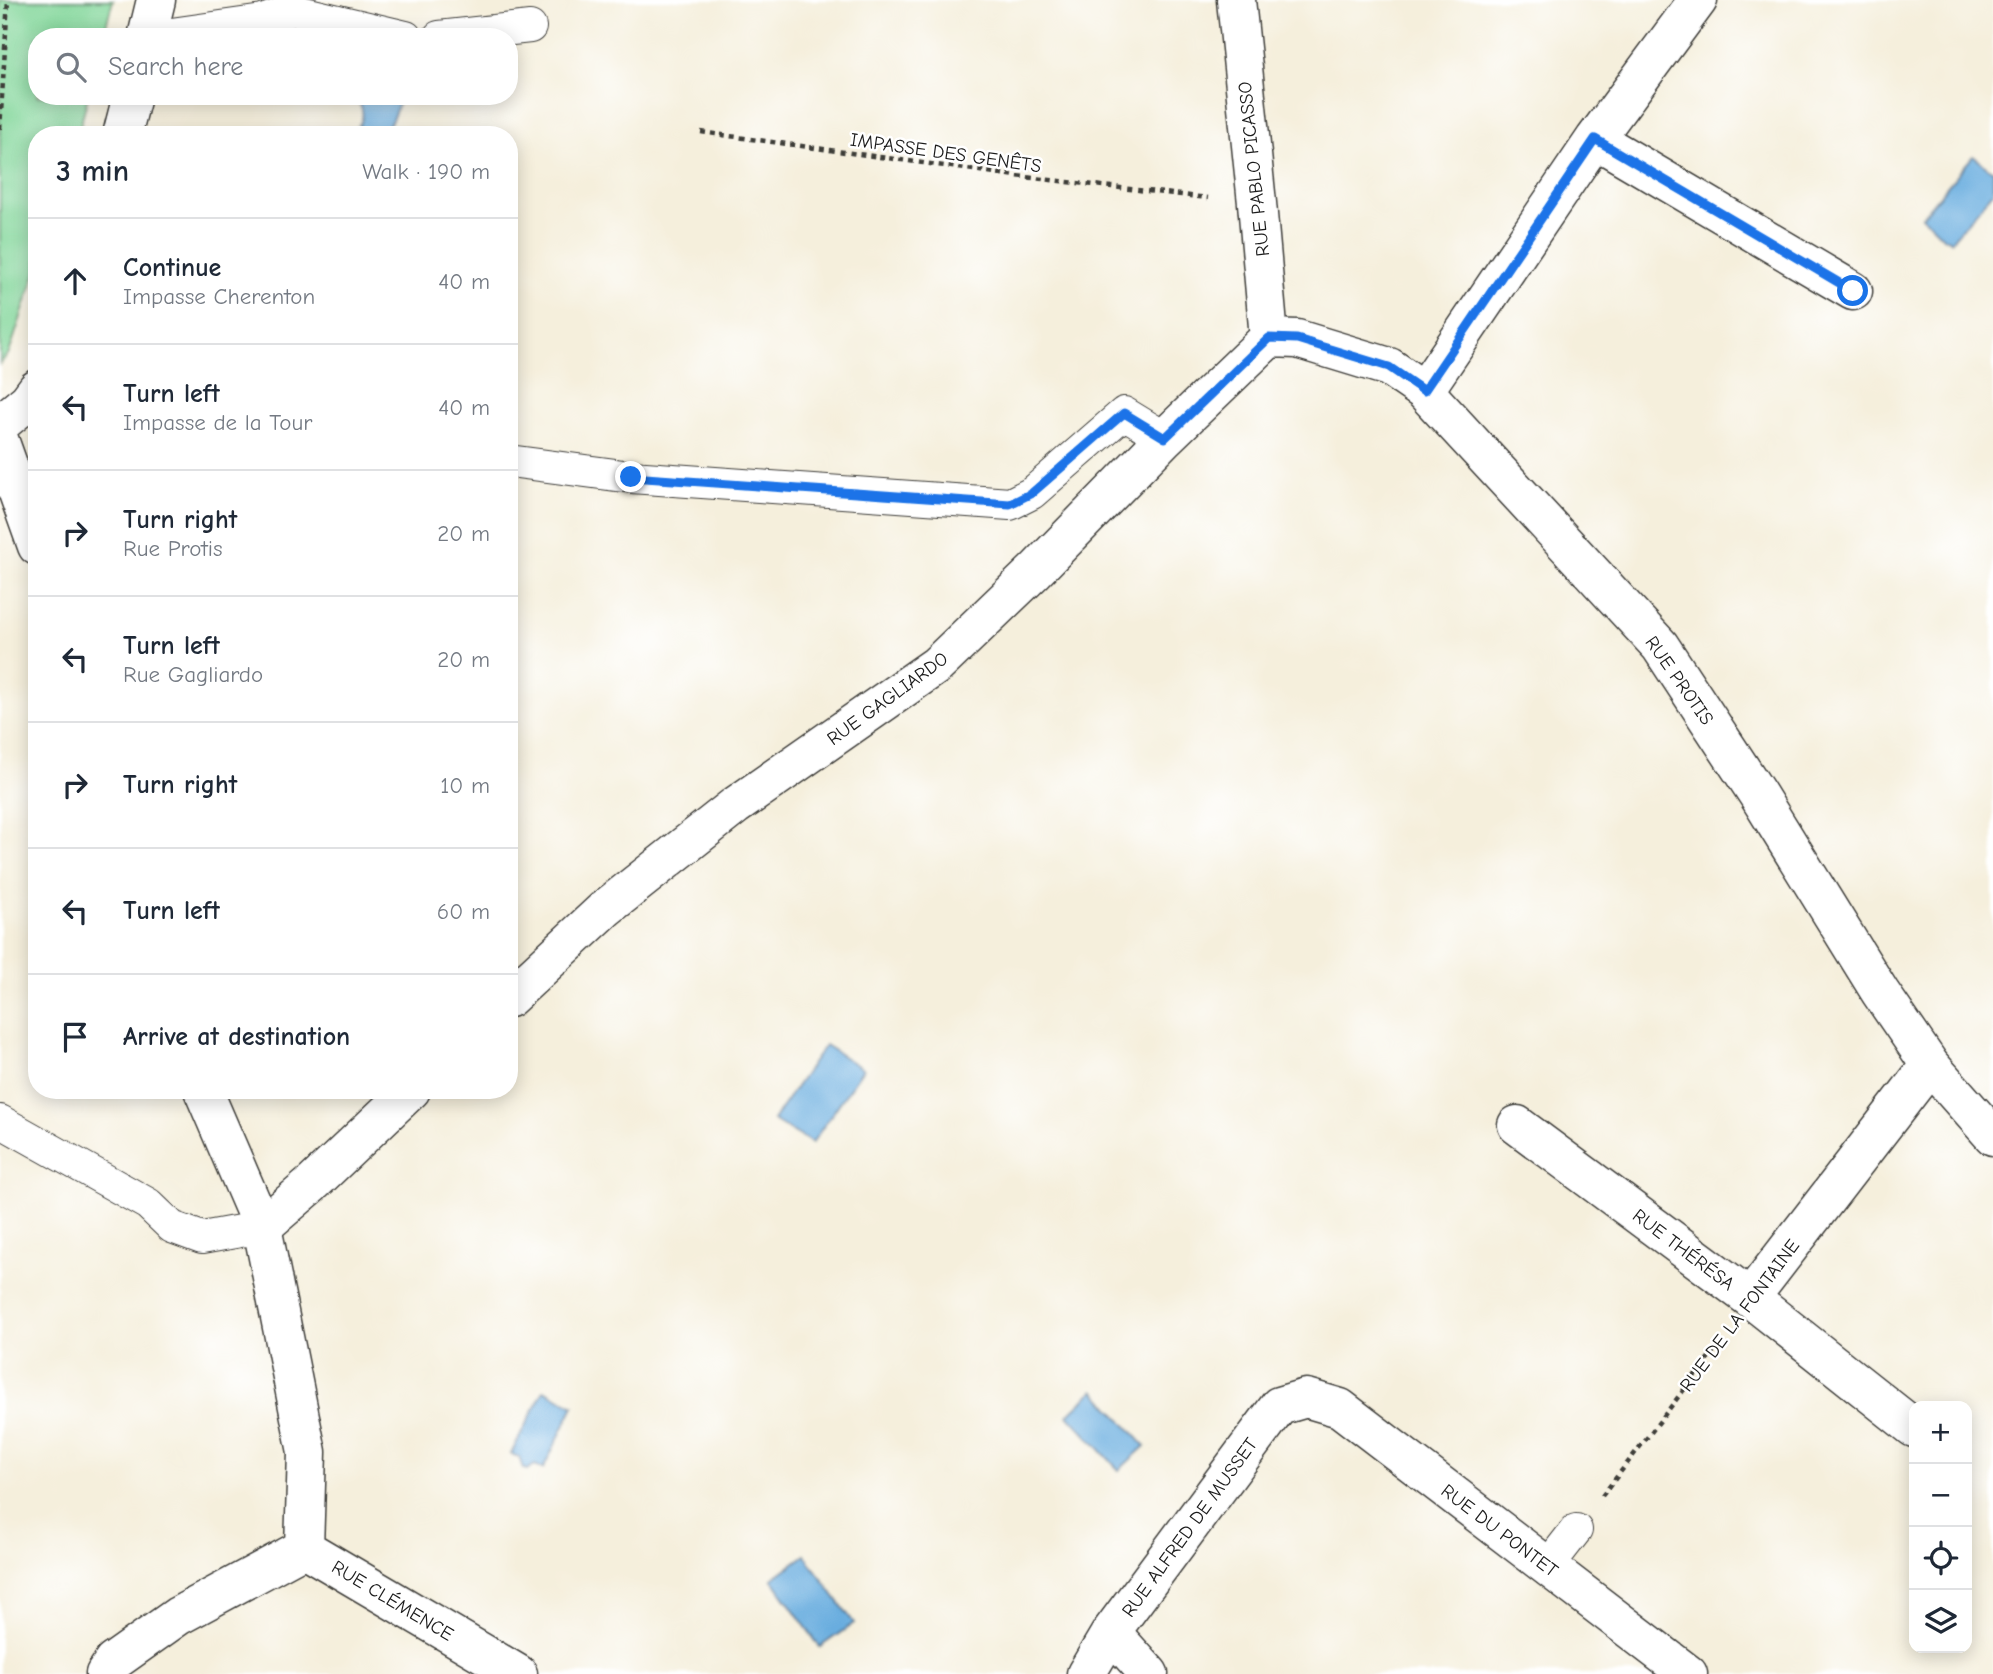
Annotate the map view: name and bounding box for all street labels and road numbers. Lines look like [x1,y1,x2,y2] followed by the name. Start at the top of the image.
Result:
[1234,80,1274,258] street label: RUE PABLO PICASSO
[849,129,1043,177] street label: IMPASSE DES GENÊTS
[1641,632,1718,729] street label: RUE PROTIS
[823,648,952,750] street label: RUE GAGLIARDO
[1628,1204,1739,1295] street label: RUE THÉRÉSA
[1675,1235,1804,1396] street label: RUE DE LA FONTAINE
[1117,1434,1262,1621] street label: RUE ALFRED DE MUSSET
[1437,1480,1562,1582] street label: RUE DU PONTET
[328,1556,457,1646] street label: RUE CLÉMENCE

